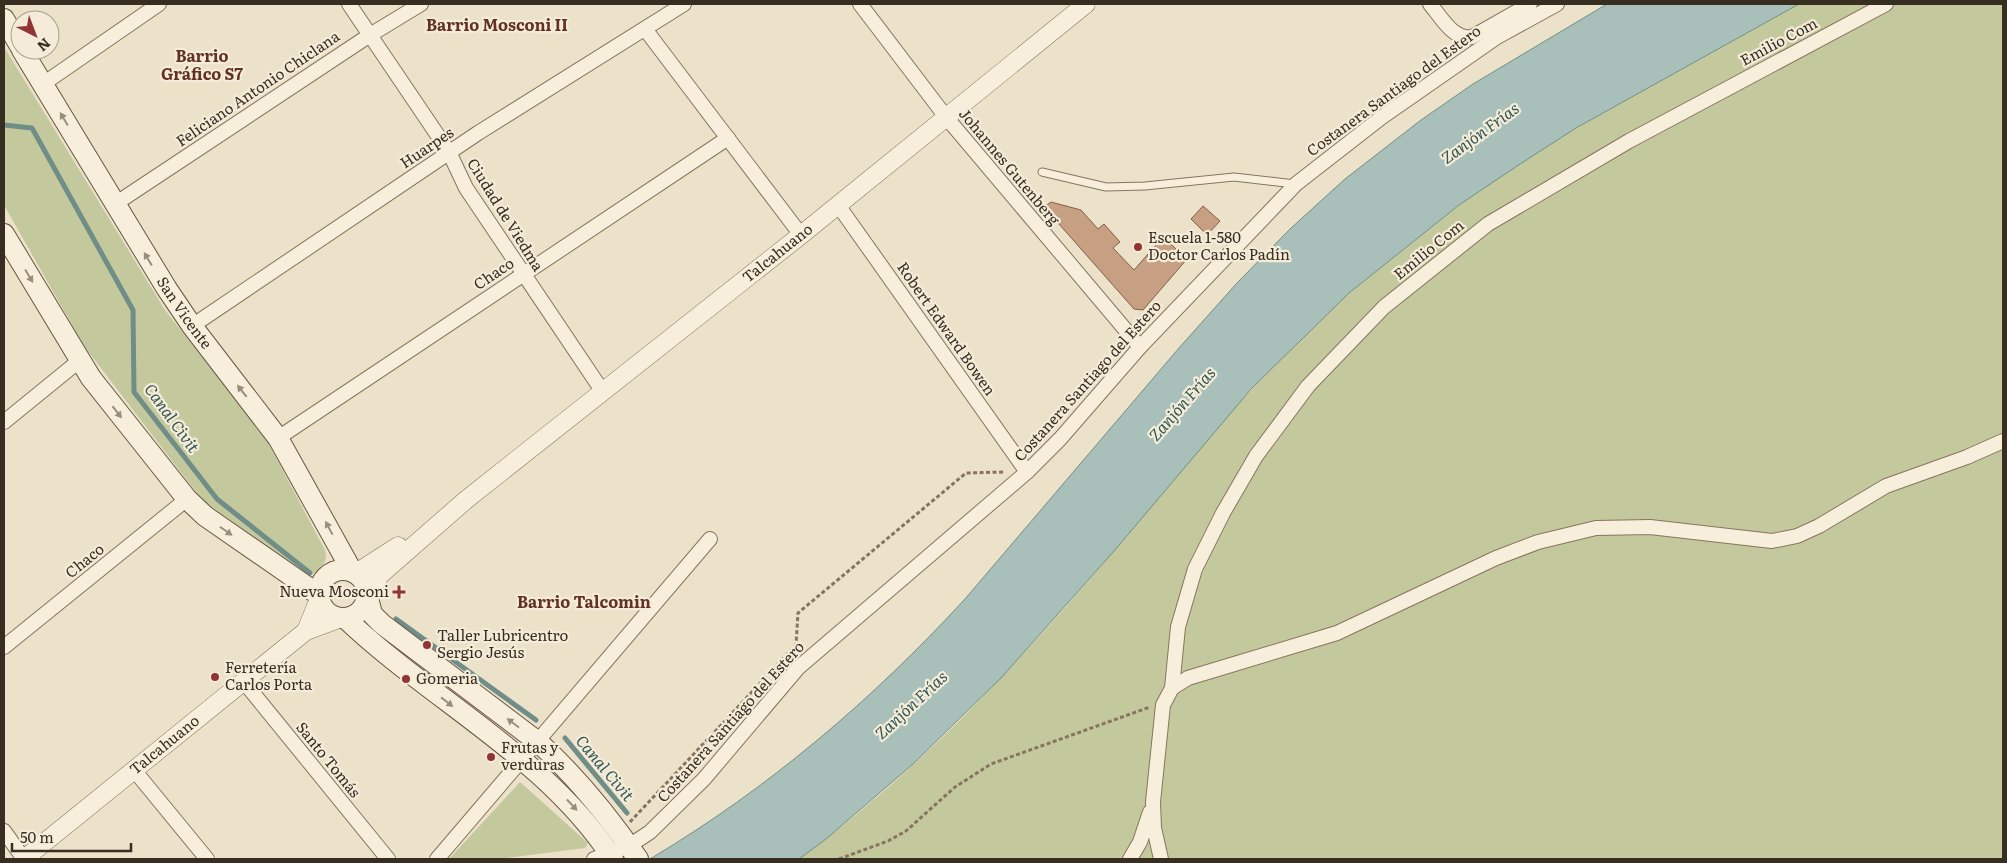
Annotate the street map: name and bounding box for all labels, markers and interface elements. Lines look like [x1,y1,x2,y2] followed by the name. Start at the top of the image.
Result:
[10,10,60,60] north arrow
[1736,10,1821,71] street label: Emilio Com
[426,12,568,36] district label: Barrio Mosconi II
[1301,18,1485,161] street label: Costanera Santiago del Estero
[171,24,345,151] street label: Feliciano Antonio Chiclana
[33,34,55,57] text: N
[161,43,243,85] district label: Barrio Gráfico S7
[1435,96,1524,169] water label: Zanjón Frías
[954,102,1067,230] street label: Johannes Gutenberg
[59,113,68,126] one-way arrow
[395,120,458,173] street label: Huarpes
[462,153,551,276] street label: Ciudad de Viedma
[1388,213,1469,284] street label: Emilio Com
[737,217,817,287] street label: Talcahuano
[1148,225,1290,265] place label: Escuela 1-580 Doctor Carlos Padín
[1132,241,1144,253] marker: Escuela 1-580 Doctor Carlos Padín
[468,251,518,295] street label: Chaco
[143,252,152,265] one-way arrow
[892,257,1002,400] street label: Robert Edward Bowen
[24,269,33,282] one-way arrow
[152,272,219,353] street label: San Vicente
[1008,294,1166,466] street label: Costanera Santiago del Estero
[1142,361,1220,446] water label: Zanjón Frías
[140,378,206,457] water label: Canal Civit
[236,385,247,398] one-way arrow
[112,405,123,418] one-way arrow
[325,520,333,535] one-way arrow
[220,526,233,536] one-way arrow
[60,537,109,583] street label: Chaco
[279,579,389,602] place label: Nueva Mosconi
[393,586,405,598] marker: Nueva Mosconi
[517,589,651,613] district label: Barrio Talcomin
[437,623,568,663] place label: Taller Lubricentro Sergio Jesús
[651,635,809,807] street label: Costanera Santiago del Estero
[421,639,433,651] marker: Taller Lubricentro Sergio Jesús
[225,655,313,695] place label: Ferretería Carlos Porta
[869,664,952,744] water label: Zanjón Frías
[416,666,479,689] place label: Gomeria
[209,671,221,683] marker: Ferretería Carlos Porta
[400,673,412,685] marker: Gomeria
[440,697,454,707] one-way arrow
[124,708,204,779] street label: Talcahuano
[291,716,367,802] street label: Santo Tomás
[507,718,520,729] one-way arrow
[571,729,641,806] water label: Canal Civit
[501,735,565,775] place label: Frutas y verduras
[485,751,497,763] marker: Frutas y verduras
[566,799,578,811] one-way arrow
[12,820,131,852] scale bar
[20,825,54,848] text: 50 m

